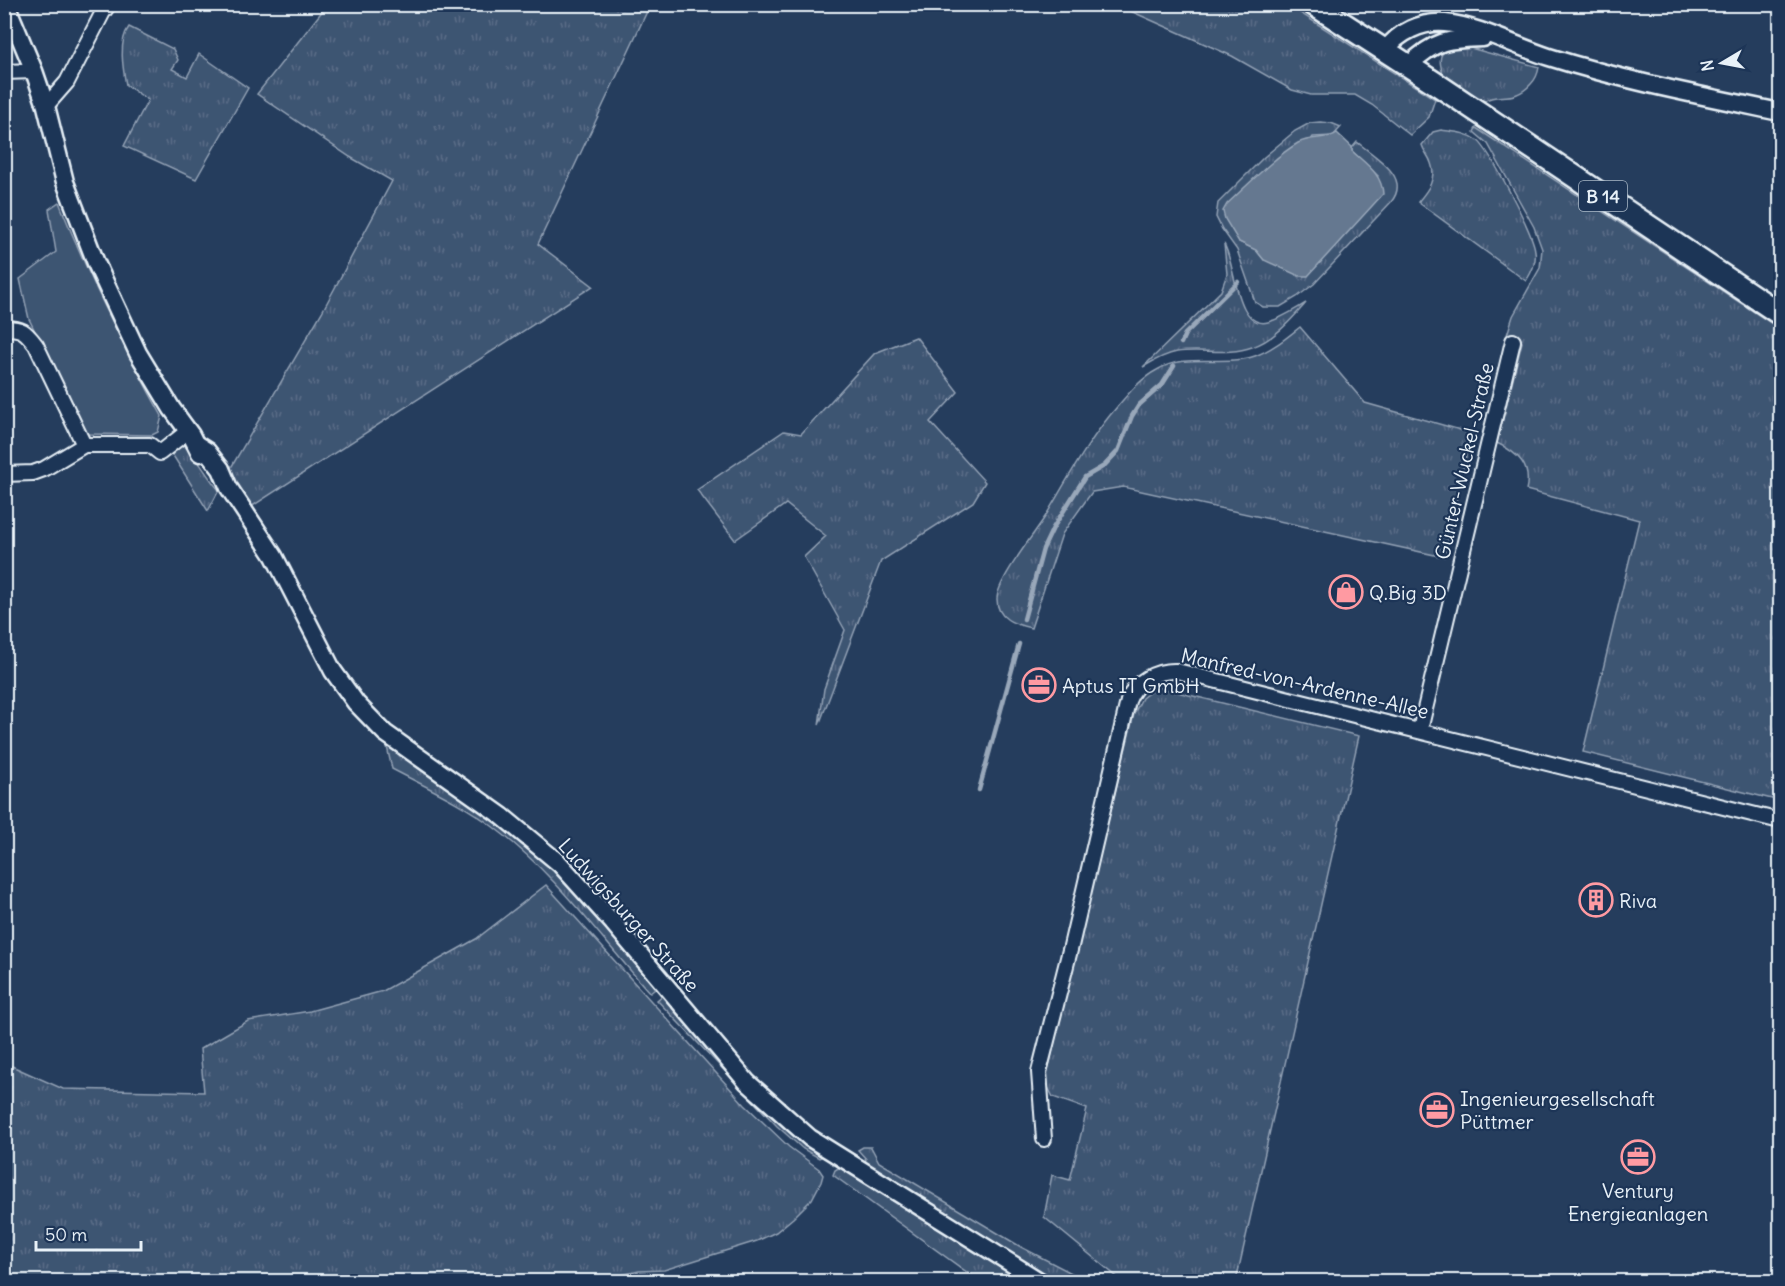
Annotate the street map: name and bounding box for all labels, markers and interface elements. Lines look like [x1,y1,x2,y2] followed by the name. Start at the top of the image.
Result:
[1692,33,1752,93] north arrow
[1696,58,1718,73] text: N
[1579,181,1627,211] road number: B 14
[1429,360,1499,562] street label: Günter-Wuckel-Straße
[1328,574,1364,610] shop icon: Q.Big 3D
[1369,580,1447,605] place label: Q.Big 3D
[1179,642,1431,724] street label: Manfred-von-Ardenne-Allee
[1021,667,1057,703] office icon: Aptus IT GmbH
[1062,673,1200,698] place label: Aptus IT GmbH
[553,833,705,997] street label: Ludwigsburger Straße
[1578,882,1614,918] building icon: Riva
[1619,888,1657,913] place label: Riva
[1460,1086,1655,1134] place label: Ingenieurgesellschaft Püttmer
[1419,1092,1455,1128] office icon: Ingenieurgesellschaft Püttmer
[1620,1139,1656,1175] office icon: Ventury Energieanlagen
[1568,1178,1708,1226] place label: Ventury Energieanlagen
[36,1214,141,1252] scale bar
[45,1223,87,1246] text: 50 m

